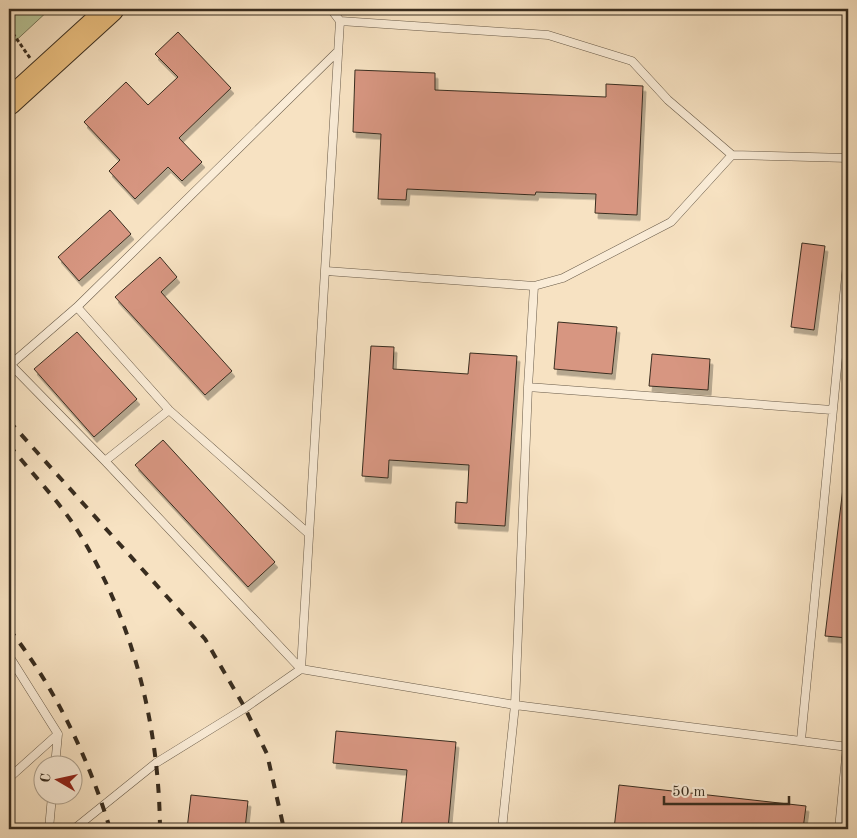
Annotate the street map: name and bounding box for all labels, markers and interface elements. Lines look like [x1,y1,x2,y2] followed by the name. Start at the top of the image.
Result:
[32,756,82,806] north arrow
[39,772,54,784] text: С
[664,773,790,805] scale bar
[672,785,706,800] text: 50 m

